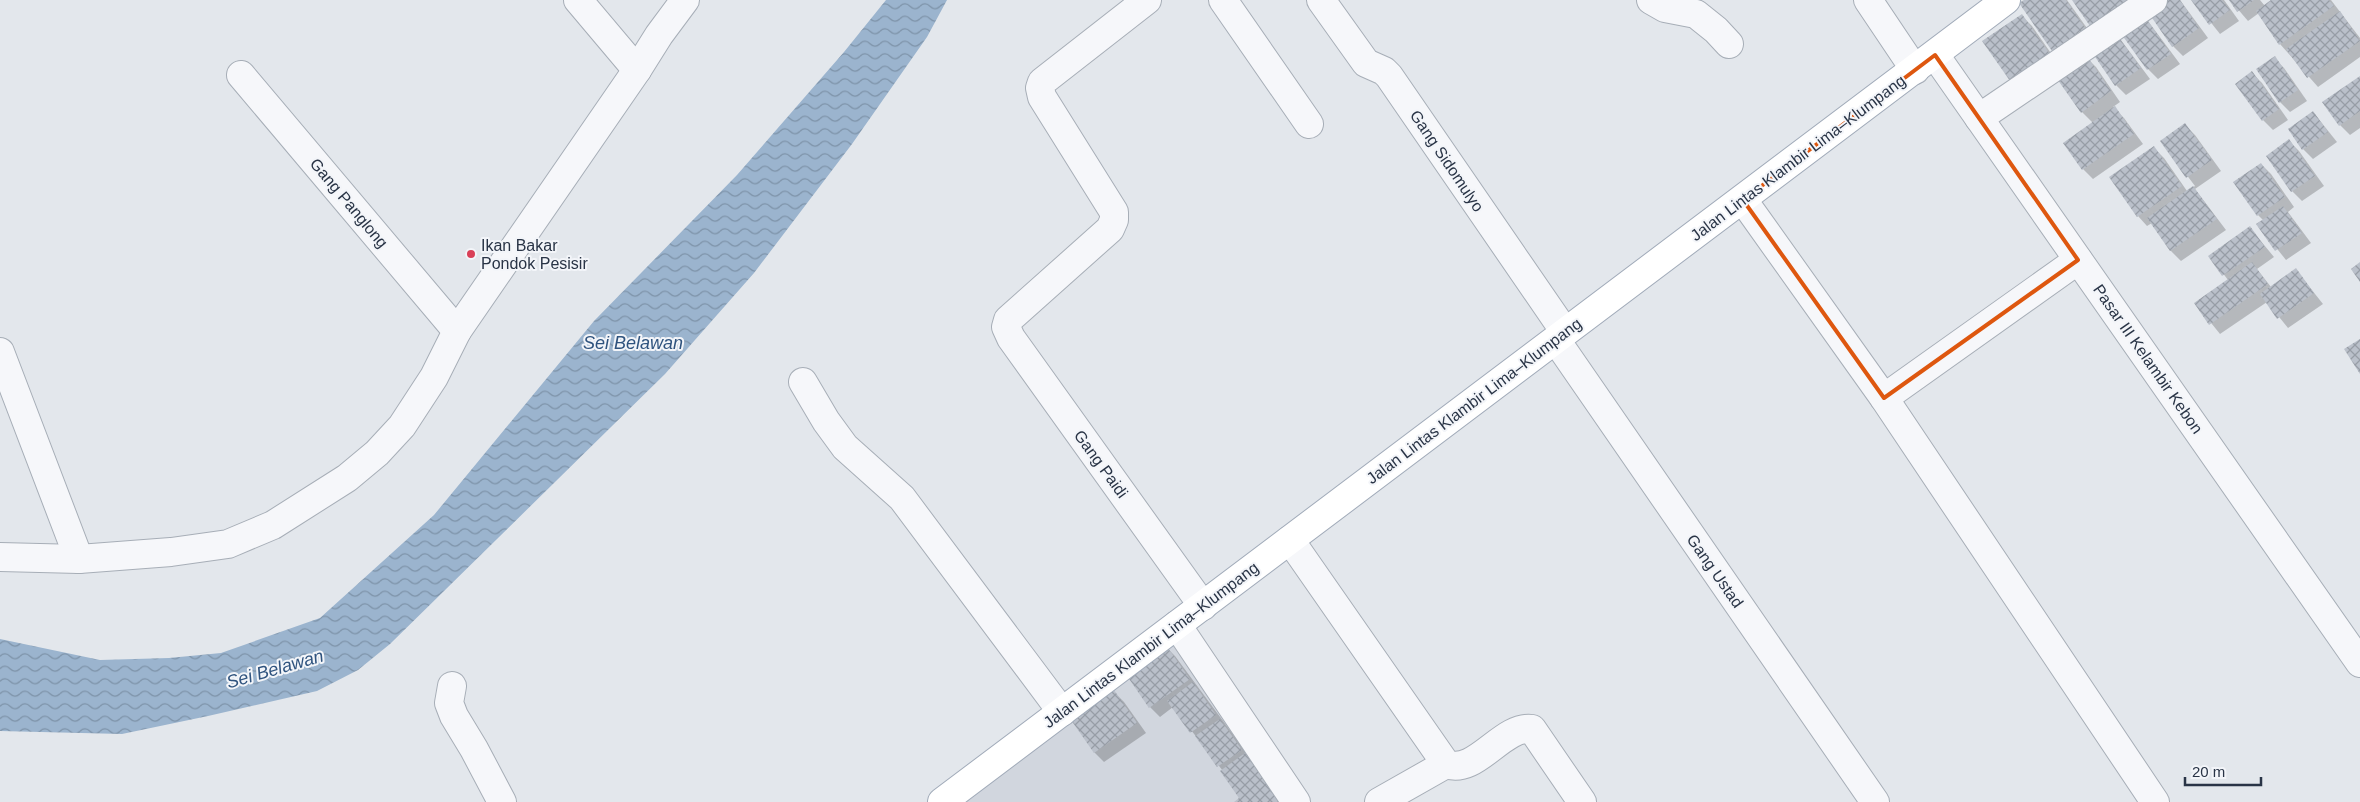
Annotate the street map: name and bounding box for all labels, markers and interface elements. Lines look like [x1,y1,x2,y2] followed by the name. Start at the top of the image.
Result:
[1687,72,1909,244] street label: Jalan Lintas Klambir Lima–Klumpang
[1407,107,1487,215] street label: Gang Sidomulyo
[307,155,391,251] street label: Gang Panglong
[481,237,588,272] place label: Ikan Bakar Pondok Pesisir
[465,248,477,260] marker: Ikan Bakar Pondok Pesisir
[2090,281,2206,437] street label: Pasar III Kelambir Kebon
[1363,315,1585,487] street label: Jalan Lintas Klambir Lima–Klumpang
[583,333,683,353] water label: Sei Belawan
[1071,427,1131,501] street label: Gang Paidi
[1684,531,1746,611] street label: Gang Ustad
[1040,559,1262,731] street label: Jalan Lintas Klambir Lima–Klumpang
[224,646,326,692] water label: Sei Belawan
[2185,754,2261,786] scale bar
[2192,763,2225,780] text: 20 m

